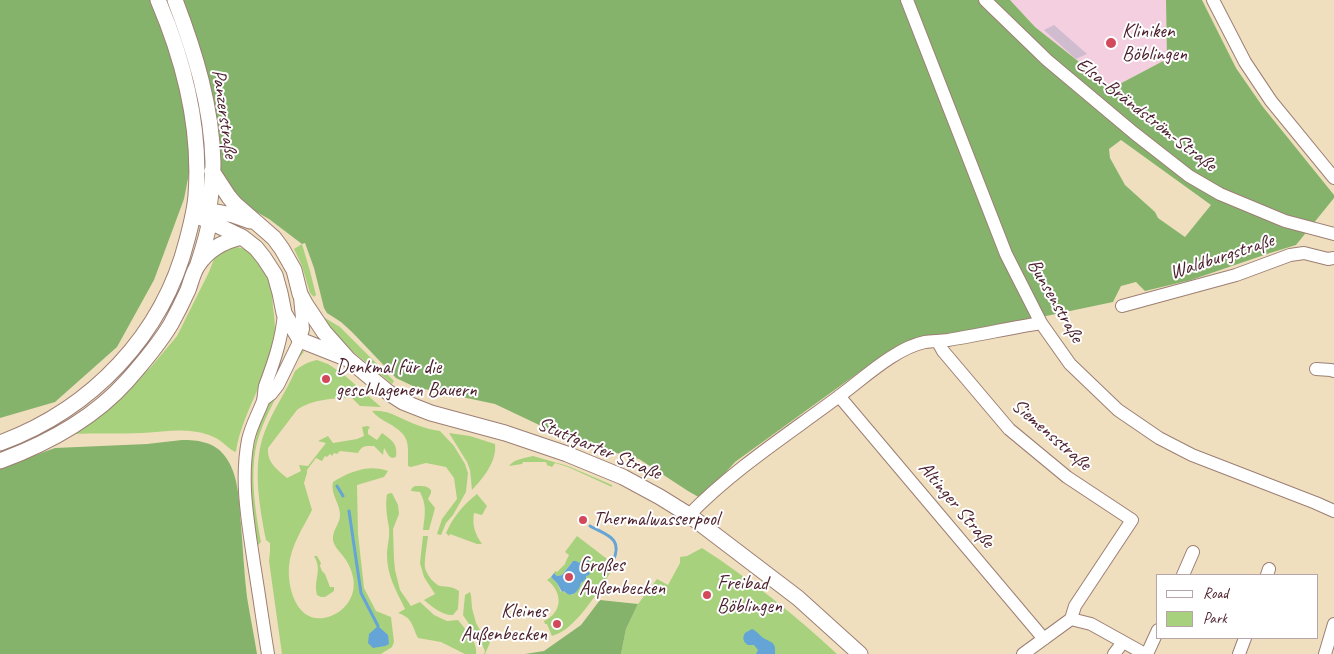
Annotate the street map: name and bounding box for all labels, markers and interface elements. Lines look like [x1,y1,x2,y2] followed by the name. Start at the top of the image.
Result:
[1122,20,1187,67] place label: Kliniken Böblingen
[1104,36,1118,50] marker: Kliniken Böblingen
[1071,53,1221,177] street label: Elsa-Brändström-Straße
[206,68,242,160] street label: Panzerstraße
[1167,229,1277,285] street label: Waldburgstraße
[1022,255,1088,347] street label: Bunsenstraße
[336,356,477,403] place label: Denkmal für die geschlagenen Bauern
[320,373,332,385] marker: Denkmal für die geschlagenen Bauern
[1006,394,1096,476] street label: Siemensstraße
[534,412,664,486] street label: Stuttgarter Straße
[913,457,999,553] street label: Altinger Straße
[593,508,719,532] place label: Thermalwasserpool
[577,514,589,526] marker: Thermalwasserpool
[579,554,665,601] place label: Großes Außenbecken
[563,571,575,583] marker: Großes Außenbecken
[717,572,782,619] place label: Freibad Böblingen
[1156,574,1319,639] legend
[1203,584,1228,603] text: Road
[701,589,713,601] marker: Freibad Böblingen
[461,600,547,647] place label: Kleines Außenbecken
[1203,609,1227,628] text: Park
[551,618,563,630] marker: Kleines Außenbecken

